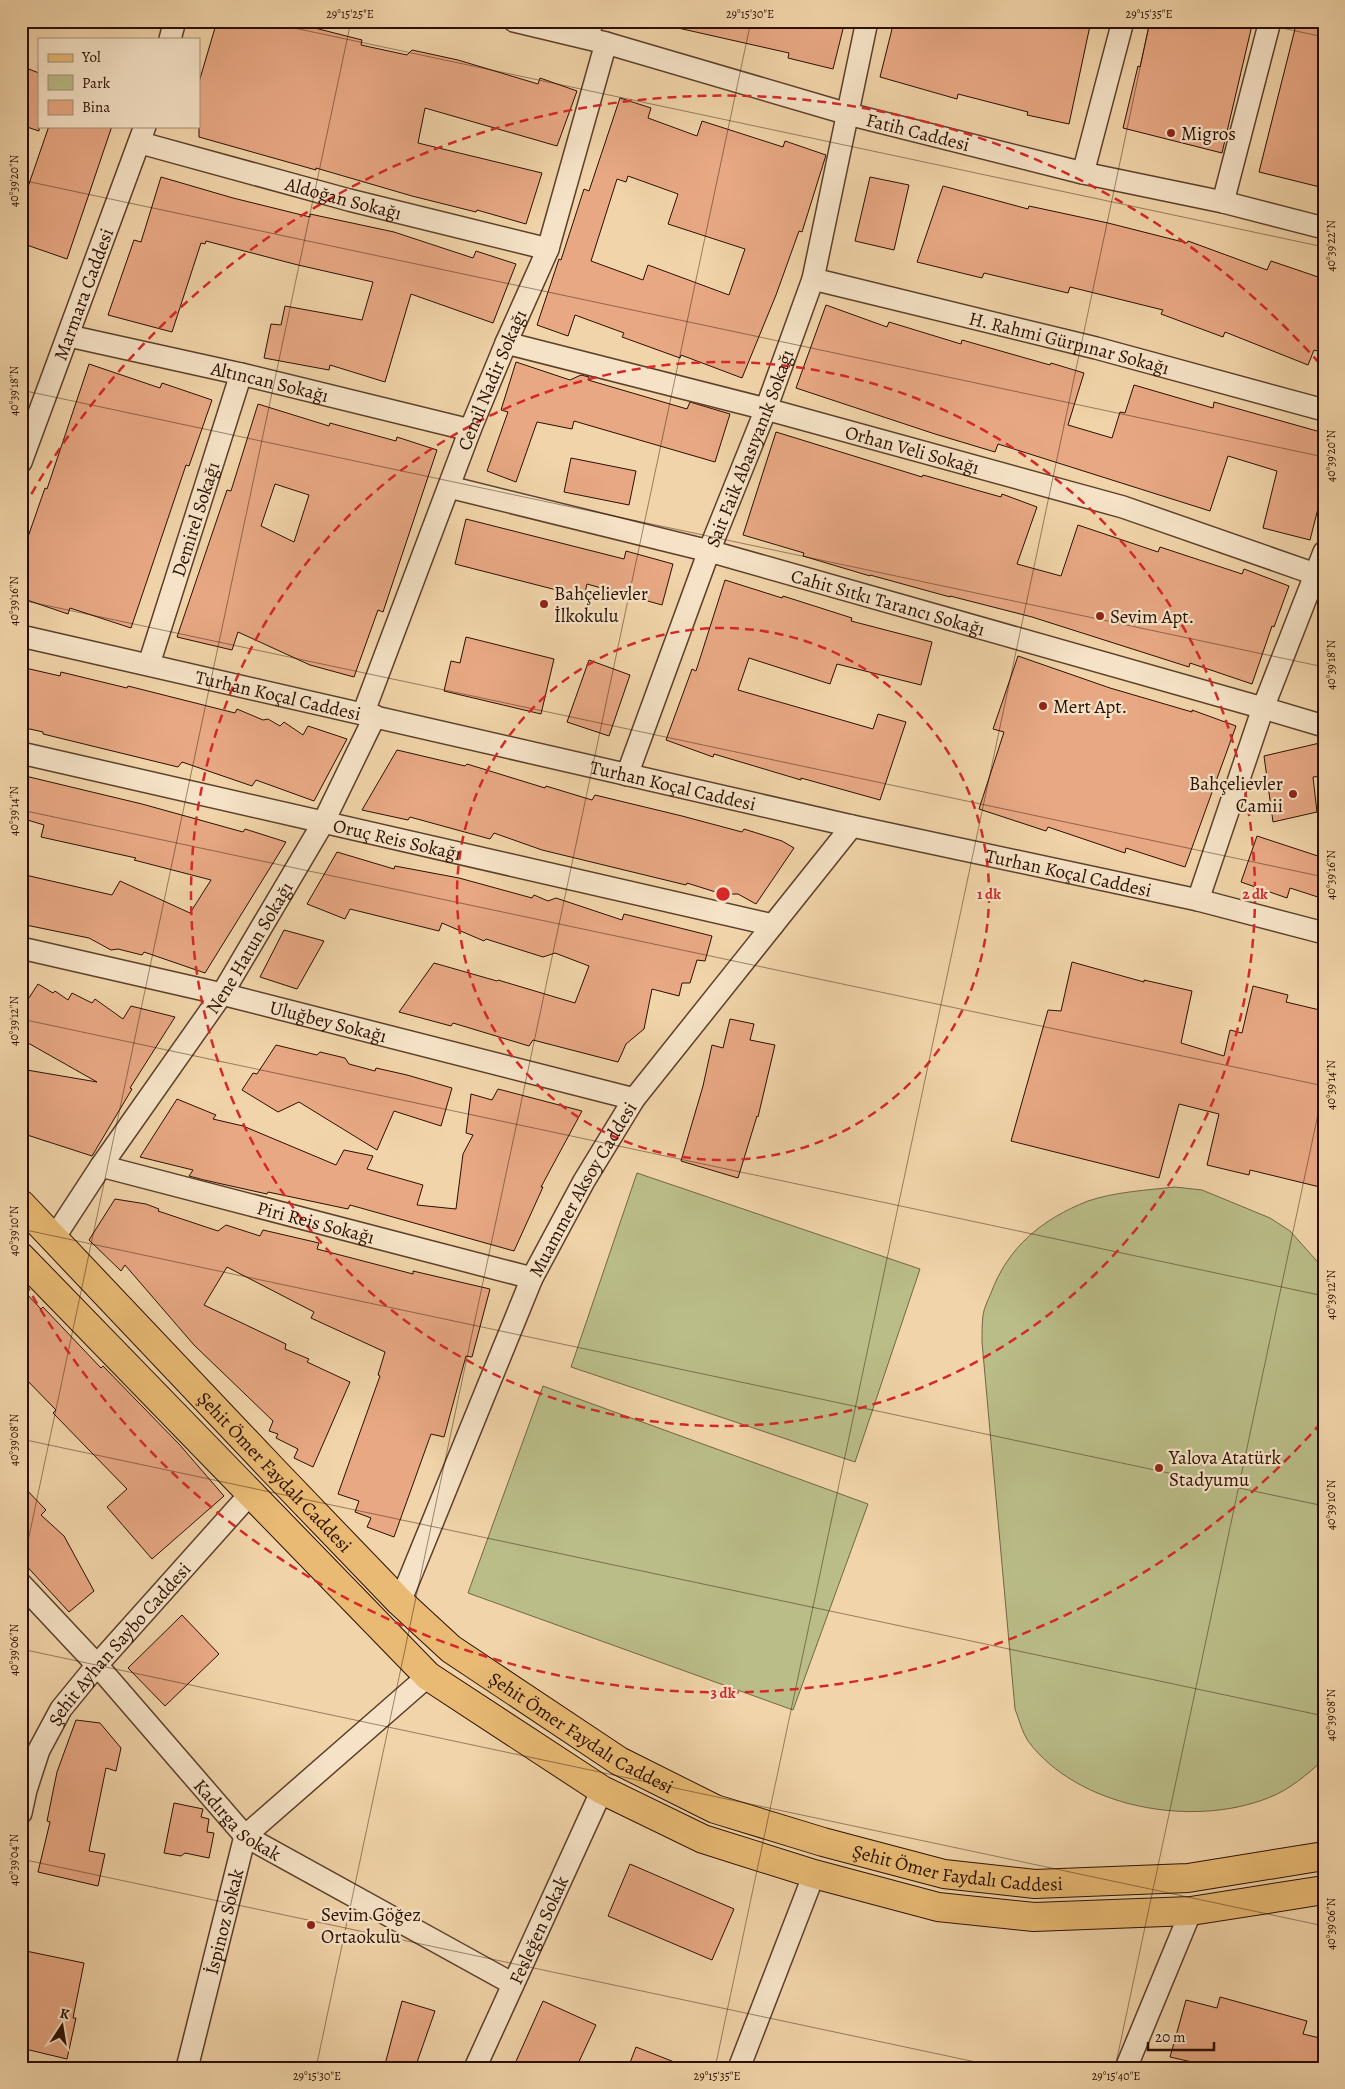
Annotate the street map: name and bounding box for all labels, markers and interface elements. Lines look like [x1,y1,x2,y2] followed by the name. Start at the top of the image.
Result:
[326,6,374,22] text: 29°15'25"E
[726,6,774,22] text: 29°15'30"E
[1126,6,1172,22] text: 29°15'35"E
[38,38,200,128] legend
[81,47,101,67] text: Yol
[82,73,111,93] text: Park
[82,97,110,117] text: Bina
[863,107,972,158] street label: Fatih Caddesi
[1181,121,1236,147] place label: Migros
[1165,127,1177,139] marker: Migros
[6,154,22,207] text: 40°39'20"N
[281,171,404,227] street label: Aldoğan Sokağı
[1323,220,1339,272] text: 40°39'22"N
[48,225,120,364] street label: Marmara Caddesi
[451,306,533,454] street label: Cemil Nadir Sokağı
[966,306,1172,381] street label: H. Rahmi Gürpınar Sokağı
[700,346,800,551] street label: Sait Faik Abasıyanık Sokağı
[207,356,331,409] street label: Altıncan Sokağı
[6,366,22,416] text: 40°39'18"N
[842,419,982,481] street label: Orhan Veli Sokağı
[1323,429,1339,482] text: 40°39'20"N
[166,459,226,580] street label: Demirel Sokağı
[788,563,988,643] street label: Cahit Sıtkı Tarancı Sokağı
[6,576,22,626] text: 40°39'16"N
[554,581,648,629] place label: Bahçelievler İlkokulu
[538,598,550,610] marker: Bahçelievler İlkokulu
[1110,604,1194,630] place label: Sevim Apt.
[1094,610,1106,622] marker: Sevim Apt.
[1323,640,1339,690] text: 40°39'18"N
[193,664,364,727] street label: Turhan Koçal Caddesi
[1053,694,1127,720] place label: Mert Apt.
[1037,700,1049,712] marker: Mert Apt.
[588,755,758,818] street label: Turhan Koçal Caddesi
[1189,771,1283,819] place label: Bahçelievler Camii
[6,786,22,836] text: 40°39'14"N
[1287,788,1299,800] marker: Bahçelievler Camii
[330,813,464,867] street label: Oruç Reis Sokağı
[983,843,1154,904] street label: Turhan Koçal Caddesi
[1323,850,1339,900] text: 40°39'16"N
[200,877,300,1019] street label: Nene Hatun Sokağı
[977,884,1001,904] text: 1 dk
[1242,884,1268,904] text: 2 dk
[714,885,732,903] centre of rings
[267,995,389,1049] street label: Uluğbey Sokağı
[6,996,22,1046] text: 40°39'12"N
[1323,1060,1339,1110] text: 40°39'14"N
[523,1097,643,1282] street label: Muammer Aksoy Caddesi
[254,1195,377,1251] street label: Piri Reis Sokağı
[6,1205,22,1256] text: 40°39'10"N
[1323,1270,1339,1320] text: 40°39'12"N
[191,1386,357,1558] street label: Şehit Ömer Faydalı Caddesi
[6,1413,22,1466] text: 40°39'08"N
[1168,1445,1282,1493] place label: Yalova Atatürk Stadyumu
[1153,1462,1165,1474] marker: Yalova Atatürk Stadyumu
[1323,1479,1339,1530] text: 40°39'10"N
[42,1557,197,1731] street label: Şehit Ayhan Saybo Caddesi
[6,1624,22,1676] text: 40°39'06"N
[483,1666,678,1800] street label: Şehit Ömer Faydalı Caddesi
[711,1683,736,1703] text: 3 dk
[1323,1688,1339,1741] text: 40°39'08"N
[187,1774,286,1868] street label: Kadırga Sokak
[6,1834,22,1886] text: 40°39'04"N
[850,1838,1063,1898] street label: Şehit Ömer Faydalı Caddesi
[199,1865,250,1978] street label: İspinoz Sokak
[503,1871,575,1989] street label: Fesleğen Sokak
[1323,1898,1339,1950] text: 40°39'06"N
[321,1902,421,1950] place label: Sevim Göğez Ortaokulu
[305,1919,317,1931] marker: Sevim Göğez Ortaokulu
[38,2002,88,2052] north arrow
[58,2004,72,2024] text: K
[1148,2019,1214,2051] scale bar
[1155,2027,1186,2047] text: 20 m
[293,2068,341,2084] text: 29°15'30"E
[694,2068,740,2084] text: 29°15'35"E
[1092,2068,1140,2084] text: 29°15'40"E

